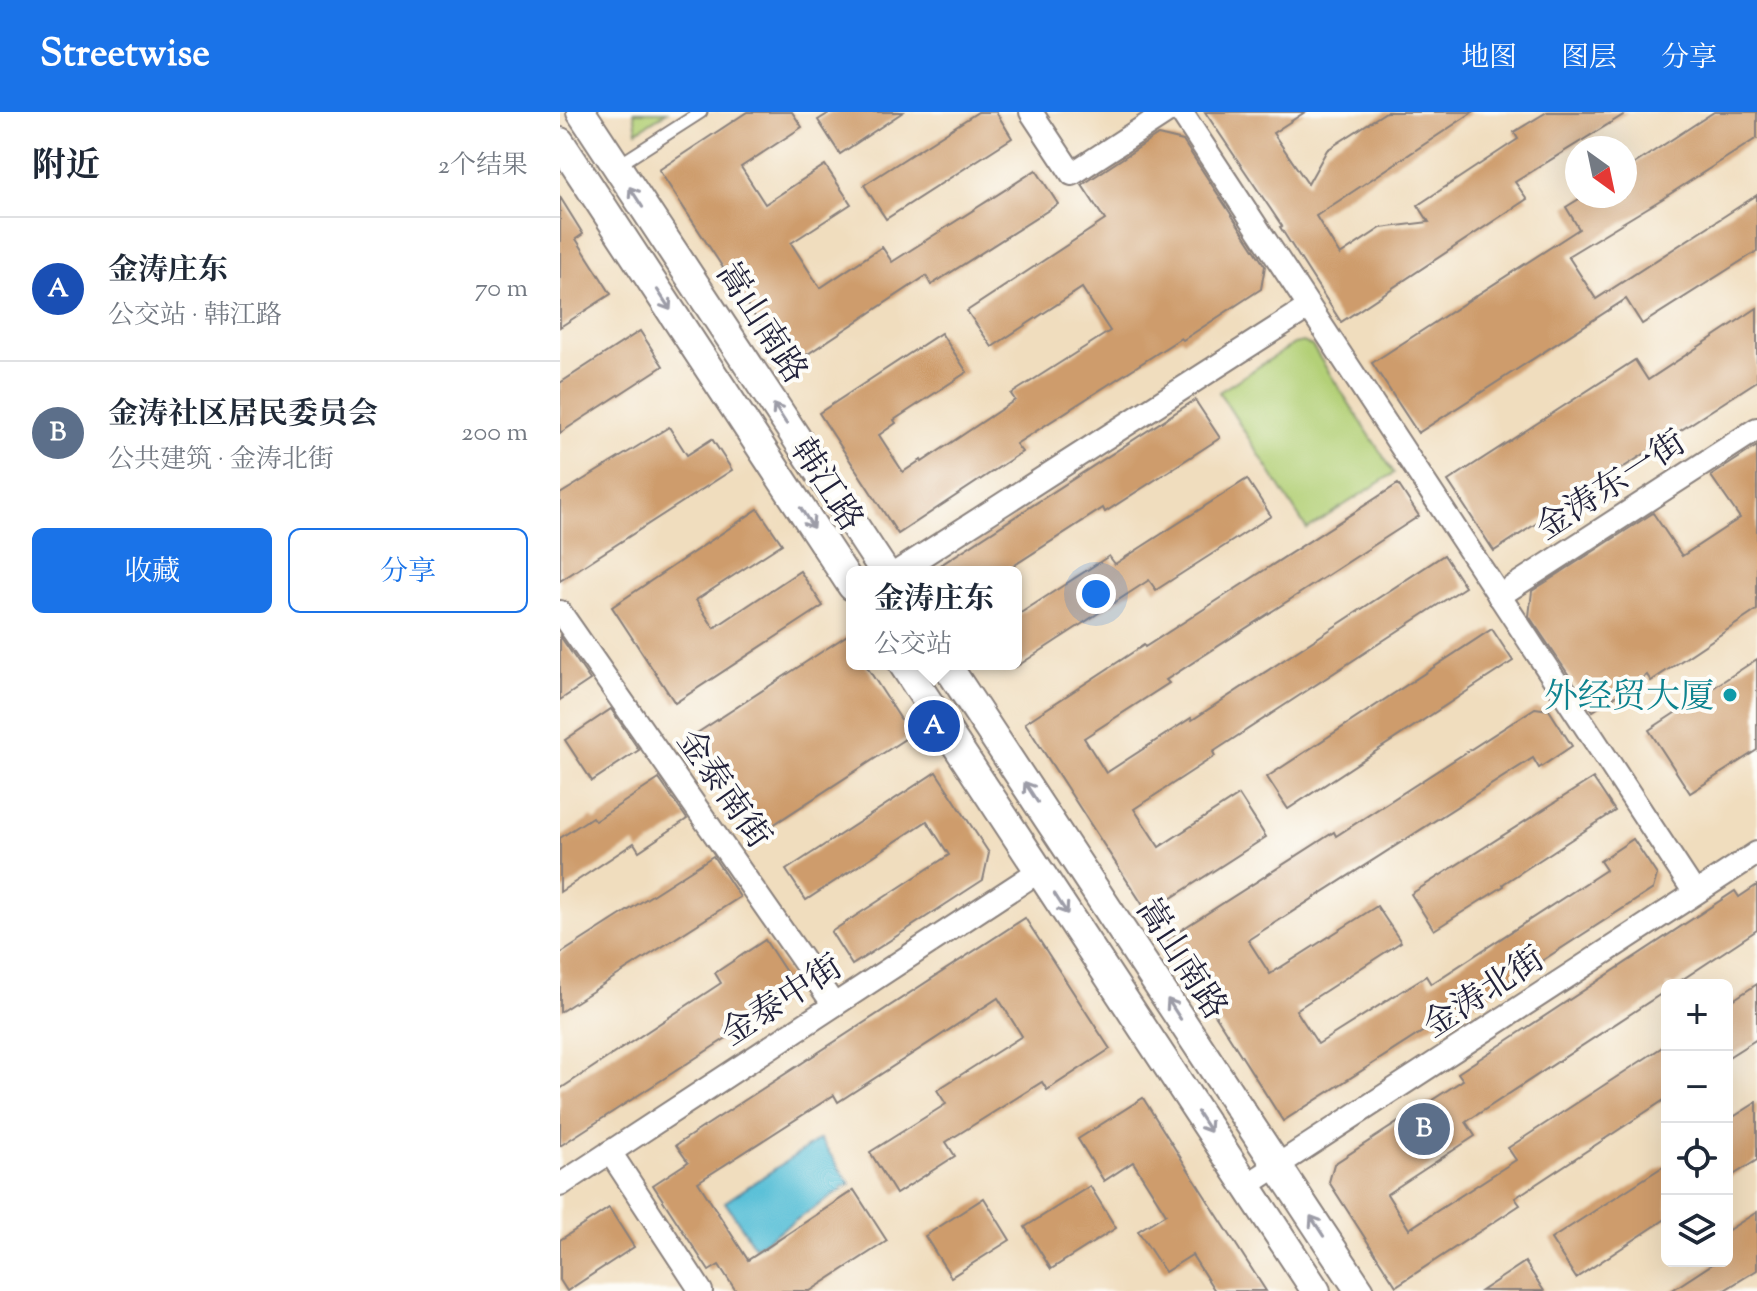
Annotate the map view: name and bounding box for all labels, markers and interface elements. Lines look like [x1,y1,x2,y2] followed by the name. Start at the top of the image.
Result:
[40,29,210,83] text: Streetwise
[1461,39,1517,79] text: 地图
[1561,39,1617,79] text: 图层
[1661,39,1717,79] text: 分享
[1565,136,1637,208] north arrow
[32,143,100,192] text: 附近
[438,148,528,185] text: 2个结果
[628,186,645,208] one-way arrow
[108,250,228,293] text: 金涛庄东
[702,254,818,394] street label: 嵩山南路
[47,271,69,308] text: A
[475,271,528,308] text: 70 m
[656,289,673,311] one-way arrow
[108,298,282,335] text: 公交站 · 韩江路
[108,394,378,437] text: 金涛社区居民委员会
[772,403,788,425] one-way arrow
[50,415,66,452] text: B
[461,415,528,452] text: 200 m
[1527,420,1697,554] street label: 金涛东一街
[777,430,873,542] street label: 韩江路
[108,442,334,479] text: 公共建筑 · 金涛北街
[799,506,816,528] one-way arrow
[32,528,272,613] button: 收藏
[288,528,528,613] button: 分享
[846,566,1022,670] popup
[1076,574,1116,614] your location
[874,579,994,622] text: 金涛庄东
[874,627,952,664] text: 公交站
[1544,674,1714,723] place label: 外经贸大厦
[1721,686,1739,704] marker: 外经贸大厦
[908,696,960,756] pin: A
[663,720,781,860] street label: 金泰南街
[1022,782,1039,804] one-way arrow
[1122,890,1238,1030] street label: 嵩山南路
[1053,893,1070,915] one-way arrow
[1415,936,1555,1052] street label: 金涛北街
[713,944,853,1060] street label: 金泰中街
[1661,979,1733,1267] map controls
[1661,979,1733,1051] button: +
[1166,998,1182,1021] one-way arrow
[1661,1051,1733,1123] button: −
[1398,1099,1450,1159] pin: B
[1196,1110,1212,1132] one-way arrow
[1661,1123,1733,1195] button: locate
[1661,1195,1733,1267] button: layers
[1309,1215,1325,1238] one-way arrow

